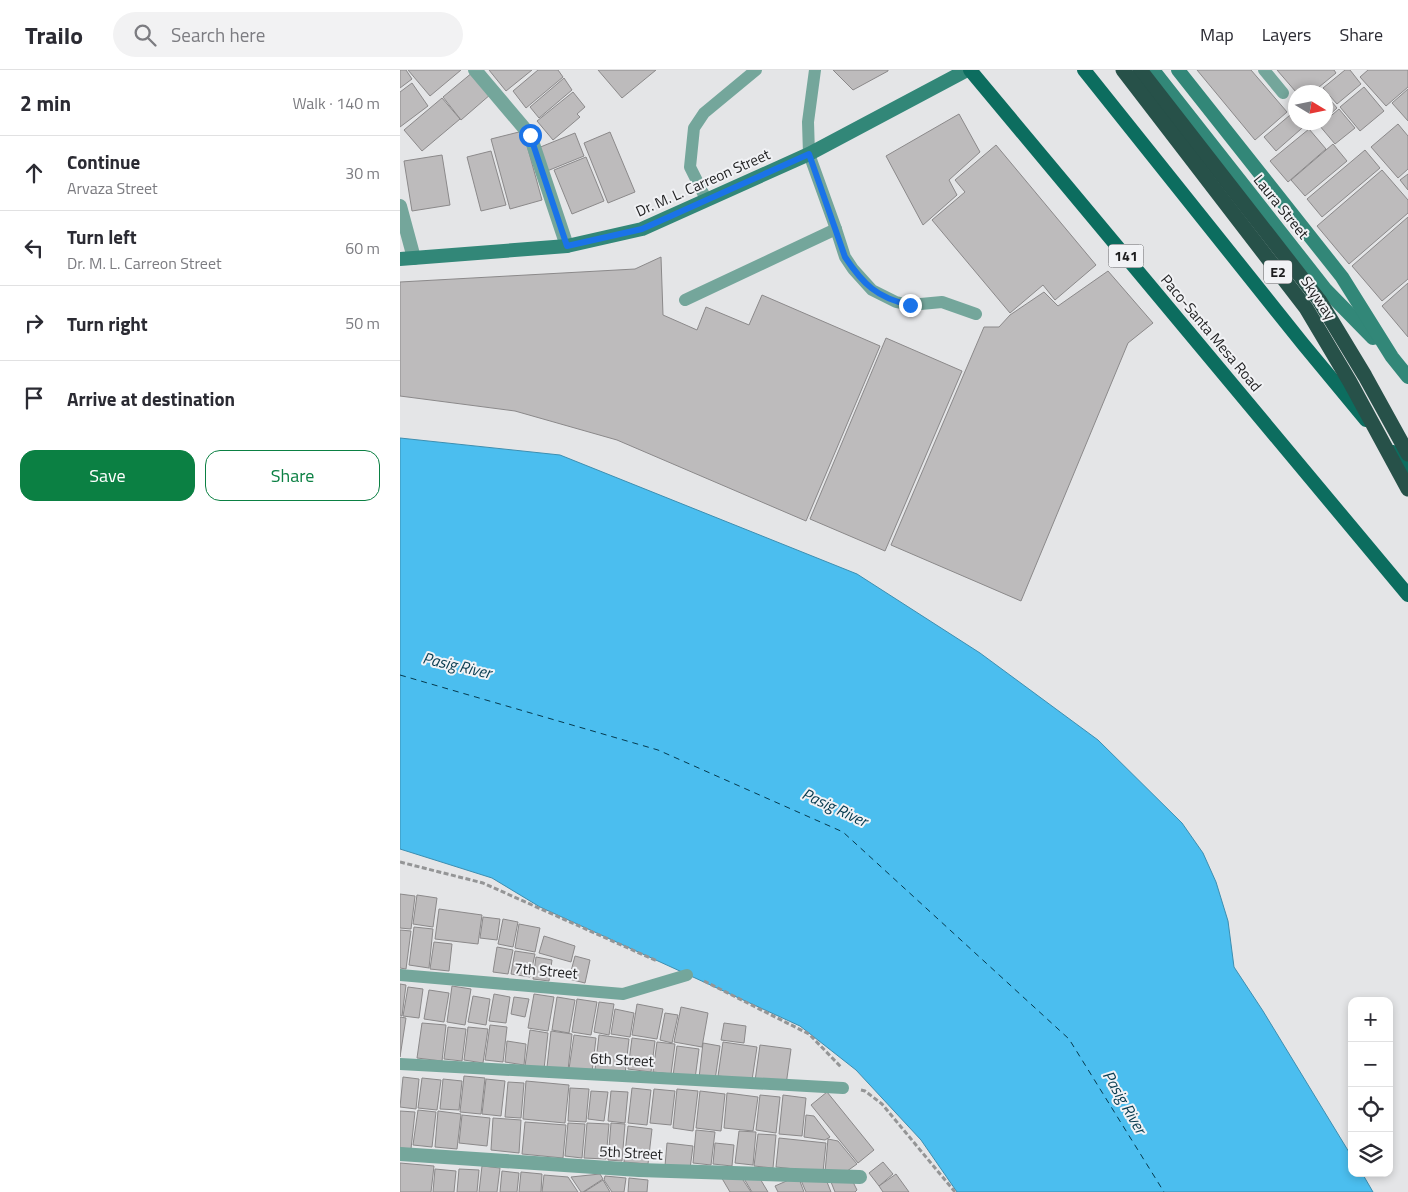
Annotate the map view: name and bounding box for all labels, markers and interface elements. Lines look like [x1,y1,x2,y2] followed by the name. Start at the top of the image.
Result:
[113,12,463,57] search box
[25,17,83,53] text: Trailo
[171,20,265,49] text: Search here
[131,21,159,49] icon: search
[1200,21,1234,48] text: Map
[1262,21,1311,48] text: Layers
[1339,21,1383,48] text: Share
[1288,85,1333,130] north arrow
[20,87,71,119] text: 2 min
[292,91,380,115] text: Walk · 140 m
[519,124,542,147] route start
[632,142,774,223] street label: Dr. M. L. Carreon Street
[67,147,140,176] text: Continue
[20,159,48,187] icon: ahead
[345,161,380,185] text: 30 m
[1248,169,1315,245] street label: Laura Street
[67,176,158,200] text: Arvaza Street
[67,222,137,251] text: Turn left
[20,234,48,262] icon: left
[345,236,380,260] text: 60 m
[1108,245,1144,268] road number: 141
[67,251,222,275] text: Dr. M. L. Carreon Street
[1264,260,1292,283] road number: E2
[1155,269,1267,396] street label: Paco-Santa Mesa Road
[1295,271,1342,324] street label: Skyway
[899,294,922,317] route end
[20,309,48,337] icon: right
[67,309,148,338] text: Turn right
[345,311,380,335] text: 50 m
[20,384,48,412] icon: arrive
[67,384,235,413] text: Arrive at destination
[20,450,195,501] button: Save
[205,450,380,501] button: Share
[420,645,496,685] water label: Pasig River
[798,781,873,833] water label: Pasig River
[513,956,579,985] street label: 7th Street
[1348,997,1393,1177] map controls
[1348,997,1393,1042] button: +
[1348,1042,1393,1087] button: −
[590,1046,655,1073] street label: 6th Street
[1097,1066,1154,1140] water label: Pasig River
[1348,1087,1393,1132] button: locate
[1348,1132,1393,1177] button: layers
[599,1139,664,1166] street label: 5th Street

